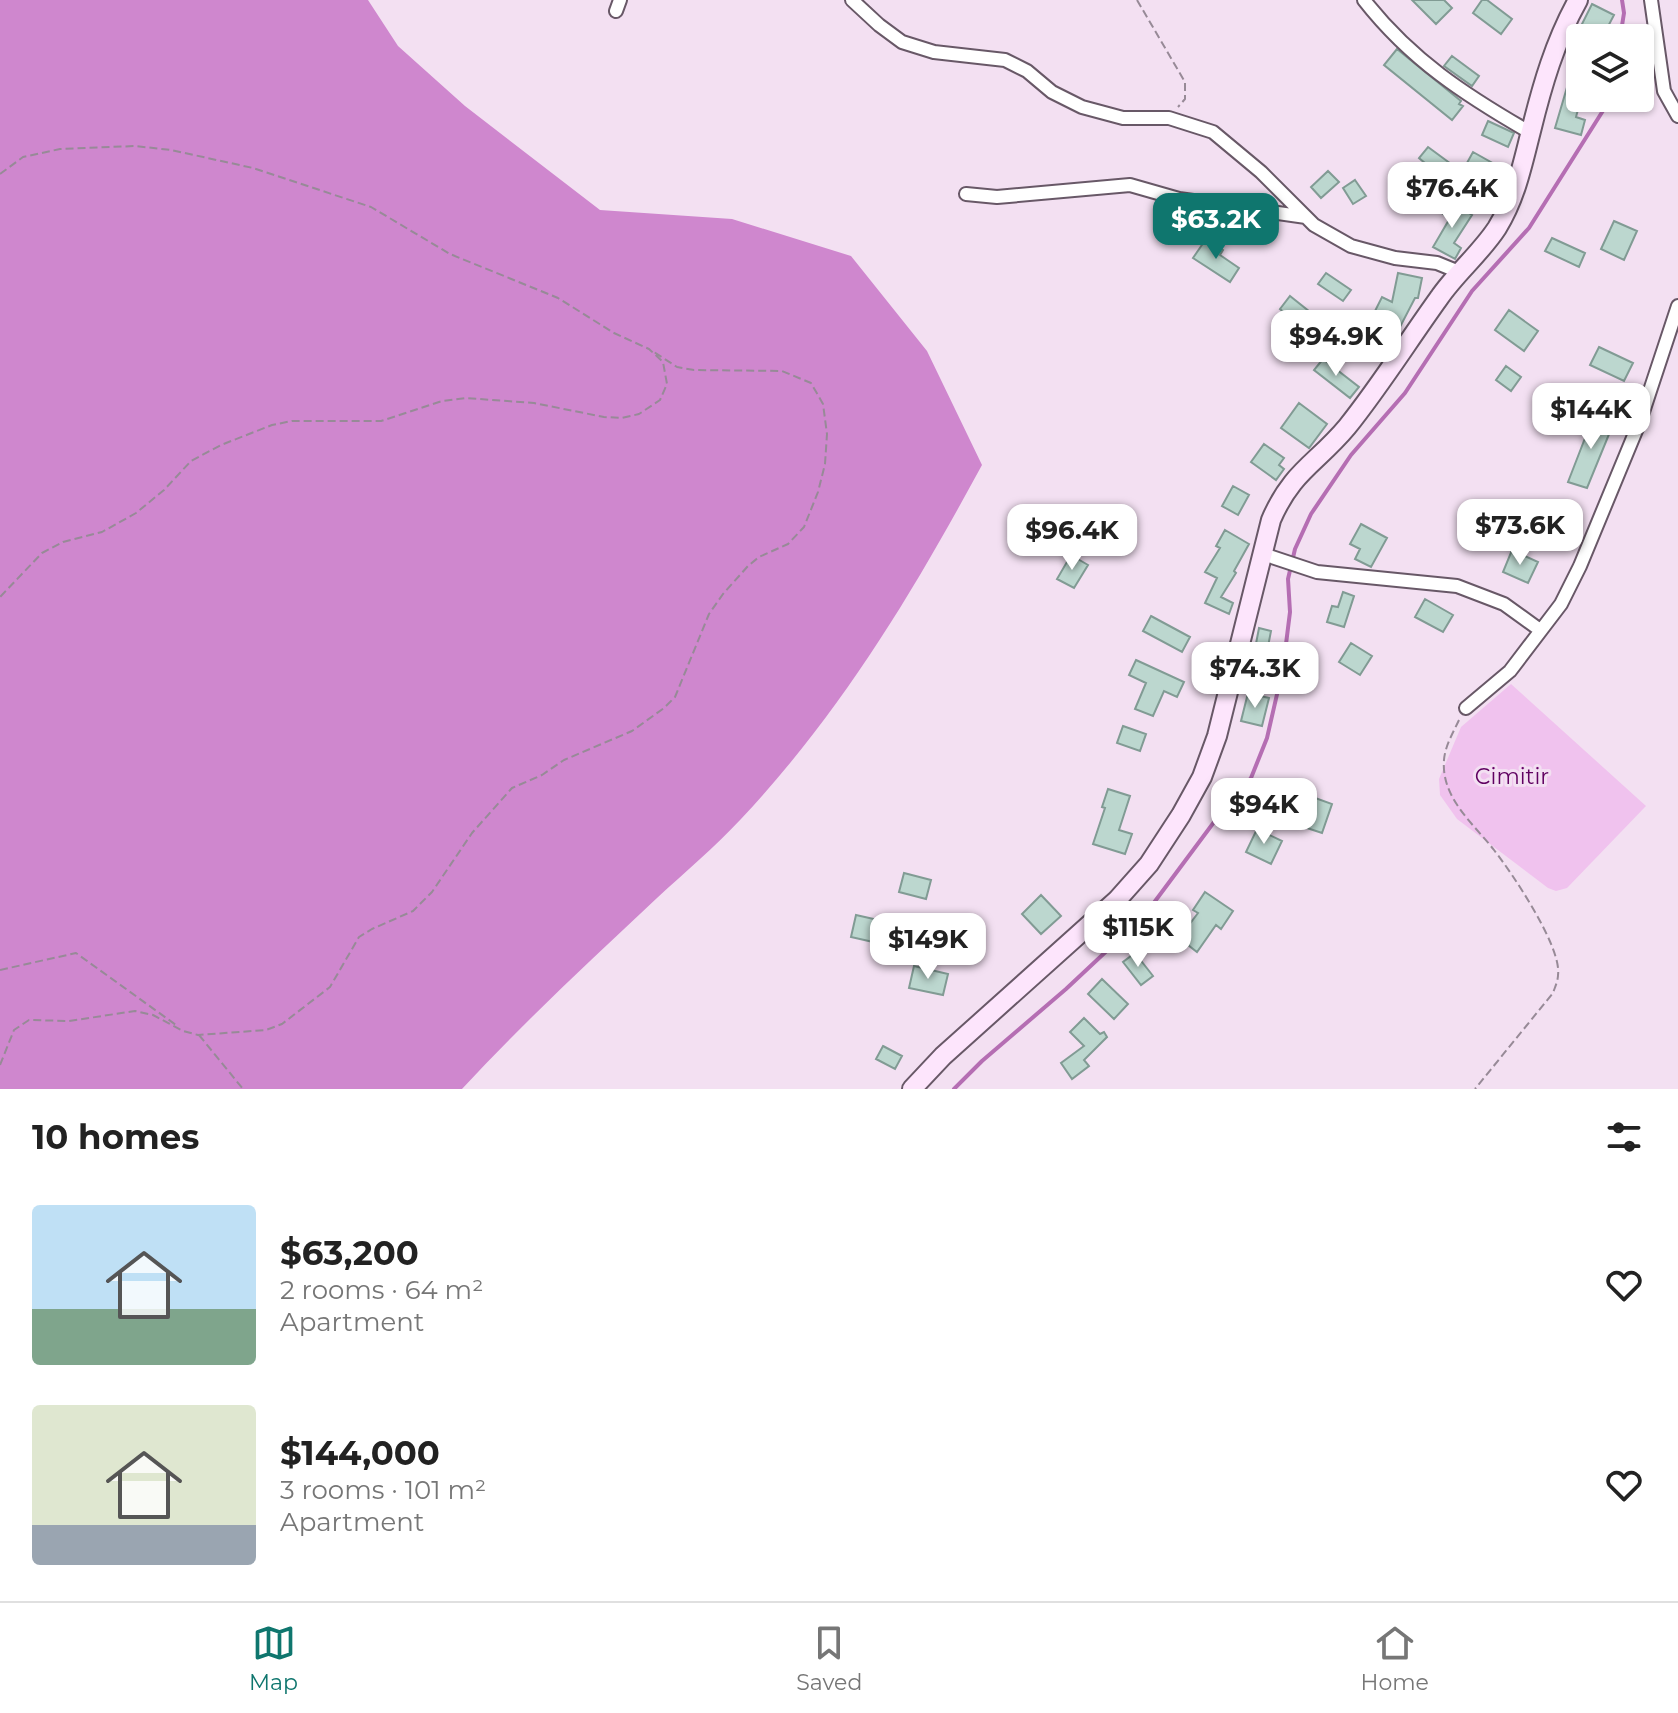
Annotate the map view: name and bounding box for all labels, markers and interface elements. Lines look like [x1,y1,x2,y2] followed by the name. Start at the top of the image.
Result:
[1566,24,1654,112] map controls
[1566,24,1654,112] button: layers
[1387,162,1517,230] pin: $76.4K
[1406,172,1498,204] text: $76.4K
[1151,193,1281,261] pin: $63.2K
[1171,203,1261,235] text: $63.2K
[1271,310,1401,378] pin: $94.9K
[1289,320,1383,352] text: $94.9K
[1535,383,1647,451] pin: $144K
[1550,393,1632,425] text: $144K
[1455,499,1585,567] pin: $73.6K
[1007,504,1137,572] pin: $96.4K
[1475,509,1565,541] text: $73.6K
[1025,514,1119,546] text: $96.4K
[1190,642,1320,710] pin: $74.3K
[1210,652,1300,684] text: $74.3K
[1475,763,1549,790] park label: Cimitir
[1217,778,1311,846] pin: $94K
[1229,788,1299,820] text: $94K
[1082,901,1194,969] pin: $115K
[1102,911,1174,943] text: $115K
[872,913,984,981] pin: $149K
[888,923,968,955] text: $149K
[1602,1115,1646,1159] icon: filters
[32,1116,199,1158] text: 10 homes
[280,1232,419,1274] text: $63,200
[96,1237,192,1333] icon: home
[1602,1263,1646,1307] icon: heart
[280,1274,483,1306] text: 2 rooms · 64 m²
[280,1306,424,1338] text: Apartment
[280,1432,440,1474] text: $144,000
[96,1437,192,1533] icon: home
[1602,1463,1646,1507] icon: heart
[280,1474,486,1506] text: 3 rooms · 101 m²
[280,1506,424,1538] text: Apartment
[249,1621,298,1696] tab: Map
[796,1621,862,1696] tab: Saved
[1361,1621,1429,1696] tab: Home

